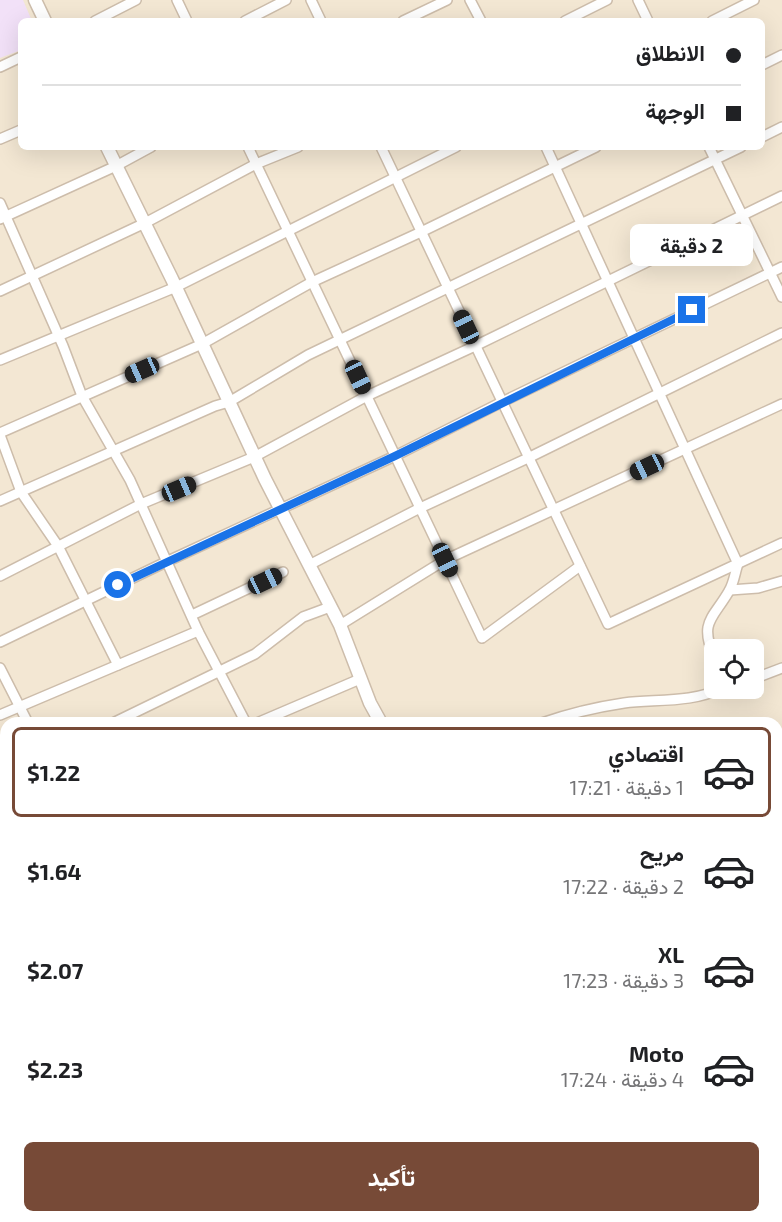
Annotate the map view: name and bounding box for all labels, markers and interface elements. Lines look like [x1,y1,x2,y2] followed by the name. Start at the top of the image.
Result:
[636,39,705,65] text: الانطلاق
[645,97,705,123] text: الوجهة
[630,223,754,265] callout: 2 دقيقة
[660,233,723,257] text: 2 دقيقة
[678,296,705,323] route end
[450,307,482,347] car
[122,354,162,386] car
[342,357,374,397] car
[627,451,667,483] car
[159,474,199,504] car
[429,540,461,580] car
[245,565,285,597] car
[104,571,131,598] route start
[704,639,764,699] map controls
[704,639,764,699] button: locate
[608,740,684,766] text: اقتصادي
[702,745,756,799] icon: car
[27,759,80,785] text: $1.22
[570,775,684,799] text: 1 دقيقة · 17:21
[640,839,684,865] text: مريح
[702,844,756,898] icon: car
[27,858,82,884] text: $1.64
[563,874,684,898] text: 2 دقيقة · 17:22
[658,941,684,967] text: XL
[702,943,756,997] icon: car
[27,957,83,983] text: $2.07
[563,968,684,992] text: 3 دقيقة · 17:23
[629,1040,684,1066] text: Moto
[702,1042,756,1096] icon: car
[27,1056,83,1082] text: $2.23
[561,1067,684,1091] text: 4 دقيقة · 17:24
[24,1142,759,1211] button: تأكيد

